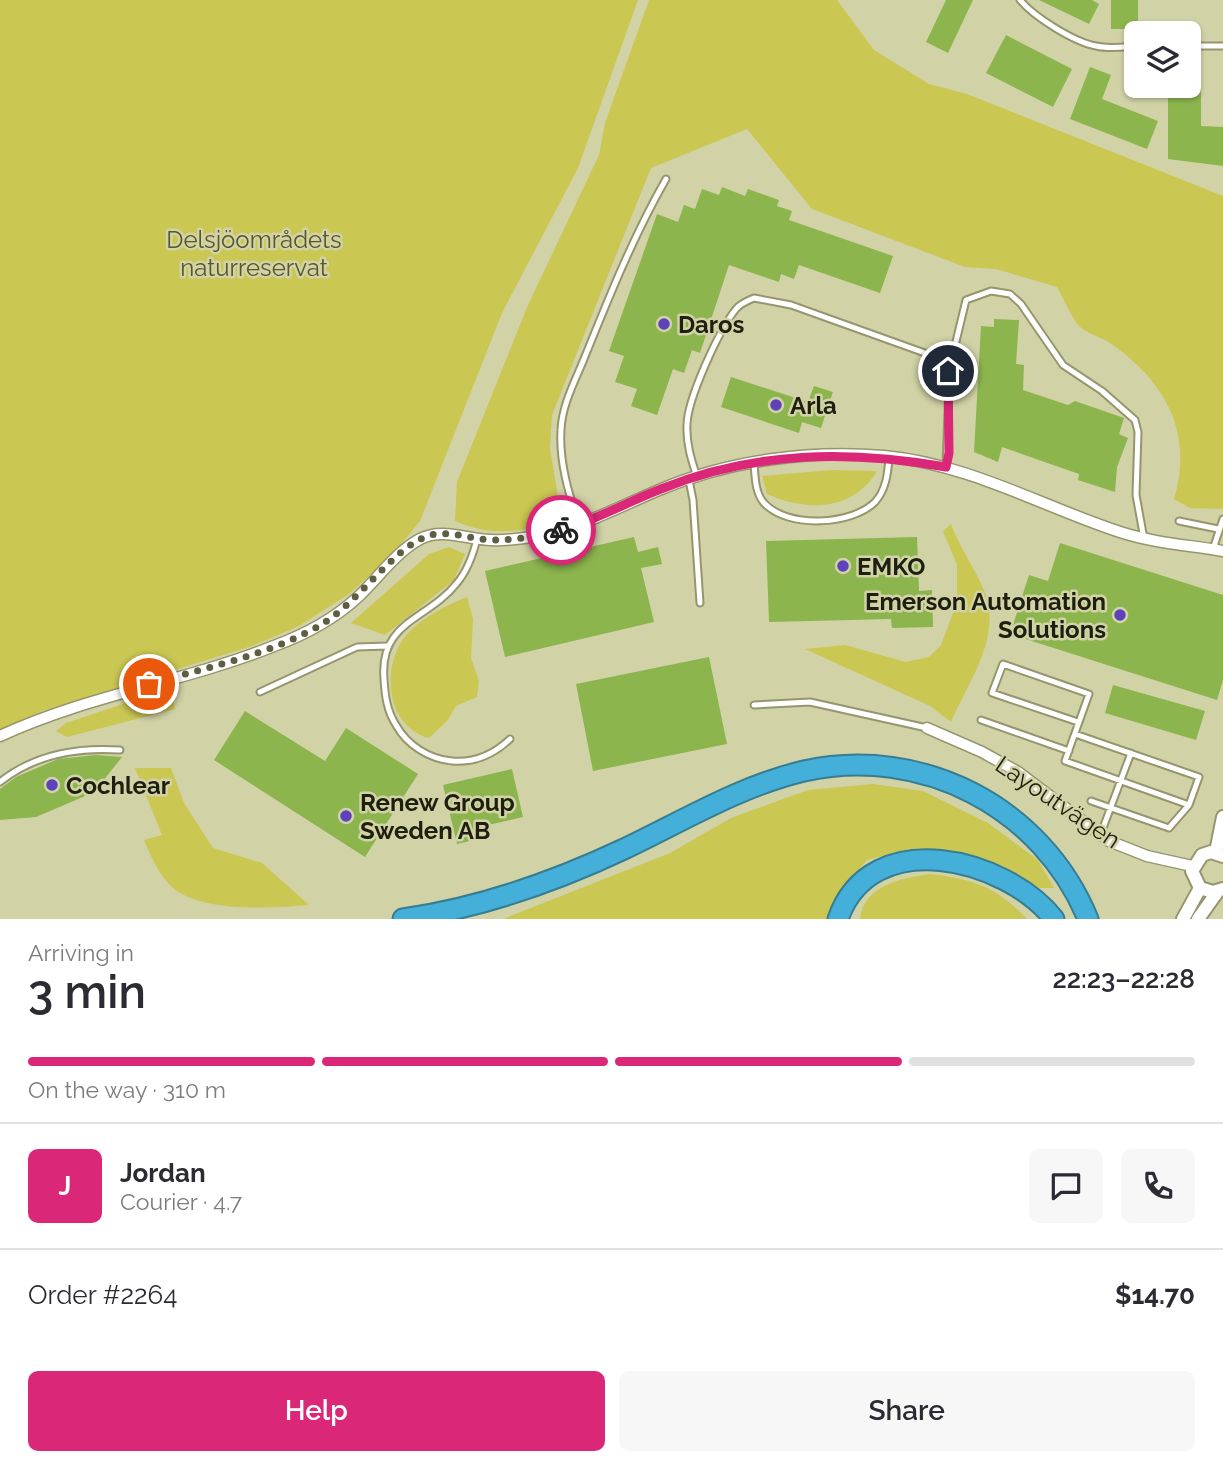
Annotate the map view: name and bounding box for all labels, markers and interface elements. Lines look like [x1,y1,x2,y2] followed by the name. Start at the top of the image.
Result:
[1124,21,1201,98] map controls
[1124,21,1201,98] button: layers
[166,225,342,282] park label: Delsjöområdets naturreservat
[678,310,744,339] place label: Daros
[656,316,672,332] marker: Daros
[918,341,978,401] pin
[929,352,967,390] icon: home
[790,391,837,420] place label: Arla
[768,397,784,413] marker: Arla
[526,495,596,565] courier
[542,511,580,549] icon: bike
[857,552,925,581] place label: EMKO
[835,558,851,574] marker: EMKO
[865,587,1106,644] place label: Emerson Automation Solutions
[1112,607,1128,623] marker: Emerson Automation Solutions
[119,654,179,714] pin
[130,665,168,703] icon: bag
[990,750,1126,854] street label: Layoutvägen
[66,771,170,800] place label: Cochlear
[44,777,60,793] marker: Cochlear
[360,788,515,845] place label: Renew Group Sweden AB
[338,808,354,824] marker: Renew Group Sweden AB
[28,939,134,966] text: Arriving in
[1052,964,1195,994] text: 22:23–22:28
[28,965,146,1019] text: 3 min
[28,1076,226,1103] text: On the way · 310 m
[1029,1149,1103,1223] button: chat
[1121,1149,1195,1223] button: phone
[120,1158,206,1188] text: Jordan
[59,1171,71,1201] text: J
[120,1188,242,1215] text: Courier · 4.7
[28,1280,177,1310] text: Order #2264
[1115,1280,1195,1310] text: $14.70
[28,1371,605,1451] button: Help
[619,1371,1195,1451] button: Share

